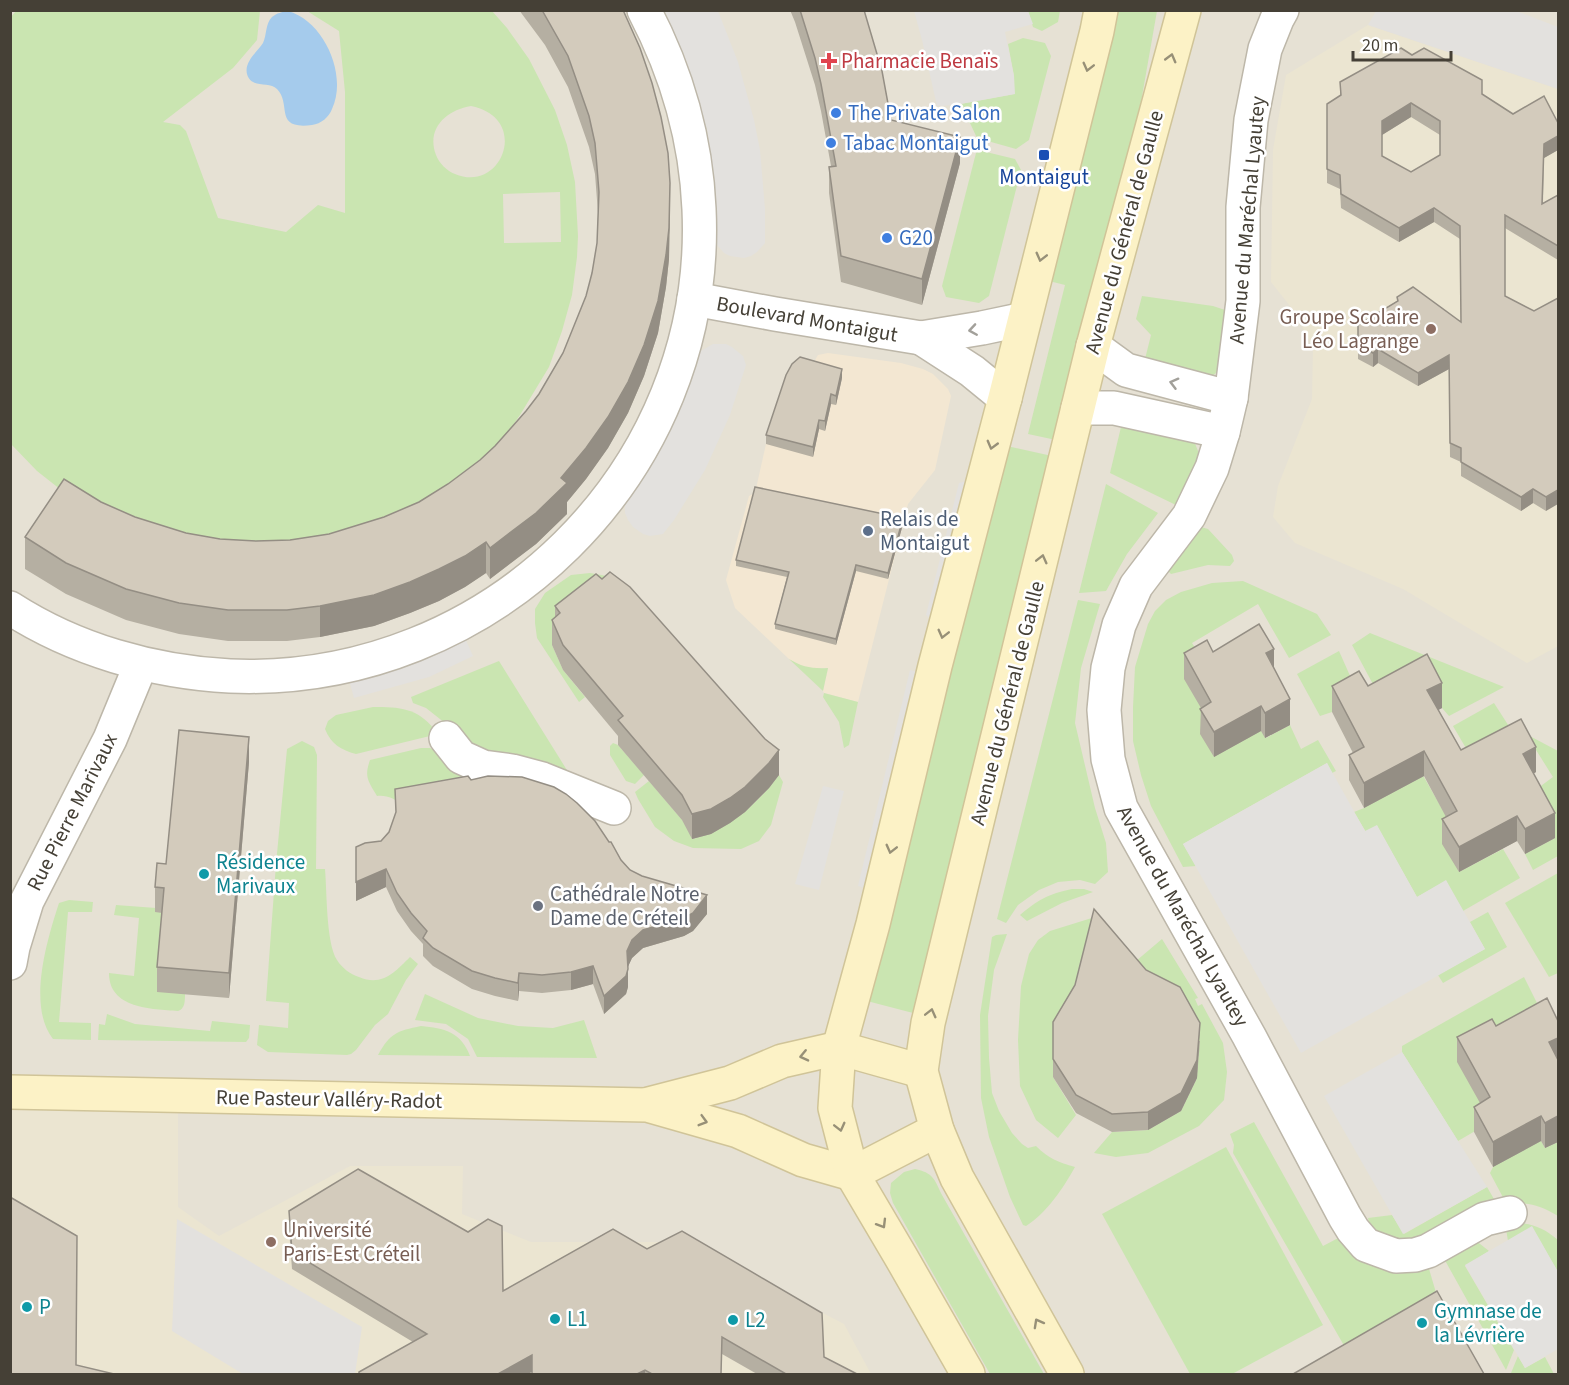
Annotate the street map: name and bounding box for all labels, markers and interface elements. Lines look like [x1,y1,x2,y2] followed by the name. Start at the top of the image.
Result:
[1353,24,1450,62] scale bar
[1362,33,1398,58] text: 20 m
[841,46,999,76] place label: Pharmacie Benaïs
[1164,53,1176,64] one-way arrow
[822,54,836,68] marker: Pharmacie Benaïs
[1083,62,1095,72] one-way arrow
[1221,95,1273,345] street label: Avenue du Maréchal Lyautey
[848,98,1001,128] place label: The Private Salon
[829,106,843,120] marker: The Private Salon
[1077,107,1171,357] street label: Avenue du Général de Gaulle
[843,128,989,158] place label: Tabac Montaigut
[824,136,838,150] marker: Tabac Montaigut
[1037,148,1051,162] marker: Montaigut
[999,162,1089,192] place label: Montaigut
[899,223,933,253] place label: G20
[880,231,894,245] marker: G20
[1035,251,1048,261] one-way arrow
[714,288,900,350] street label: Boulevard Montaigut
[1280,302,1419,356] place label: Groupe Scolaire Léo Lagrange
[1424,322,1438,336] marker: Groupe Scolaire Léo Lagrange
[968,323,977,335] one-way arrow
[1169,377,1179,390] one-way arrow
[987,440,999,450] one-way arrow
[880,504,970,558] place label: Relais de Montaigut
[861,524,875,538] marker: Relais de Montaigut
[1034,554,1047,564] one-way arrow
[962,578,1052,828] street label: Avenue du Général de Gaulle
[938,629,951,639] one-way arrow
[19,727,125,896] street label: Rue Pierre Marivaux
[1110,800,1256,1032] street label: Avenue du Maréchal Lyautey
[885,843,898,853] one-way arrow
[216,847,305,901] place label: Résidence Marivaux
[197,867,211,881] marker: Résidence Marivaux
[550,879,699,933] place label: Cathédrale Notre Dame de Créteil
[531,899,545,913] marker: Cathédrale Notre Dame de Créteil
[923,1009,936,1019] one-way arrow
[799,1048,809,1061] one-way arrow
[215,1082,443,1116] street label: Rue Pasteur Valléry-Radot
[697,1114,708,1126] one-way arrow
[833,1121,845,1131] one-way arrow
[283,1215,420,1269] place label: Université Paris-Est Créteil
[874,1218,886,1228] one-way arrow
[264,1235,278,1249] marker: Université Paris-Est Créteil
[39,1292,51,1322] place label: P
[1434,1296,1542,1350] place label: Gymnase de la Lévrière
[20,1300,34,1314] marker: P
[567,1304,588,1334] place label: L1
[745,1305,766,1335] place label: L2
[548,1312,562,1326] marker: L1
[726,1313,740,1327] marker: L2
[1415,1316,1429,1330] marker: Gymnase de la Lévrière
[1034,1319,1045,1330] one-way arrow

